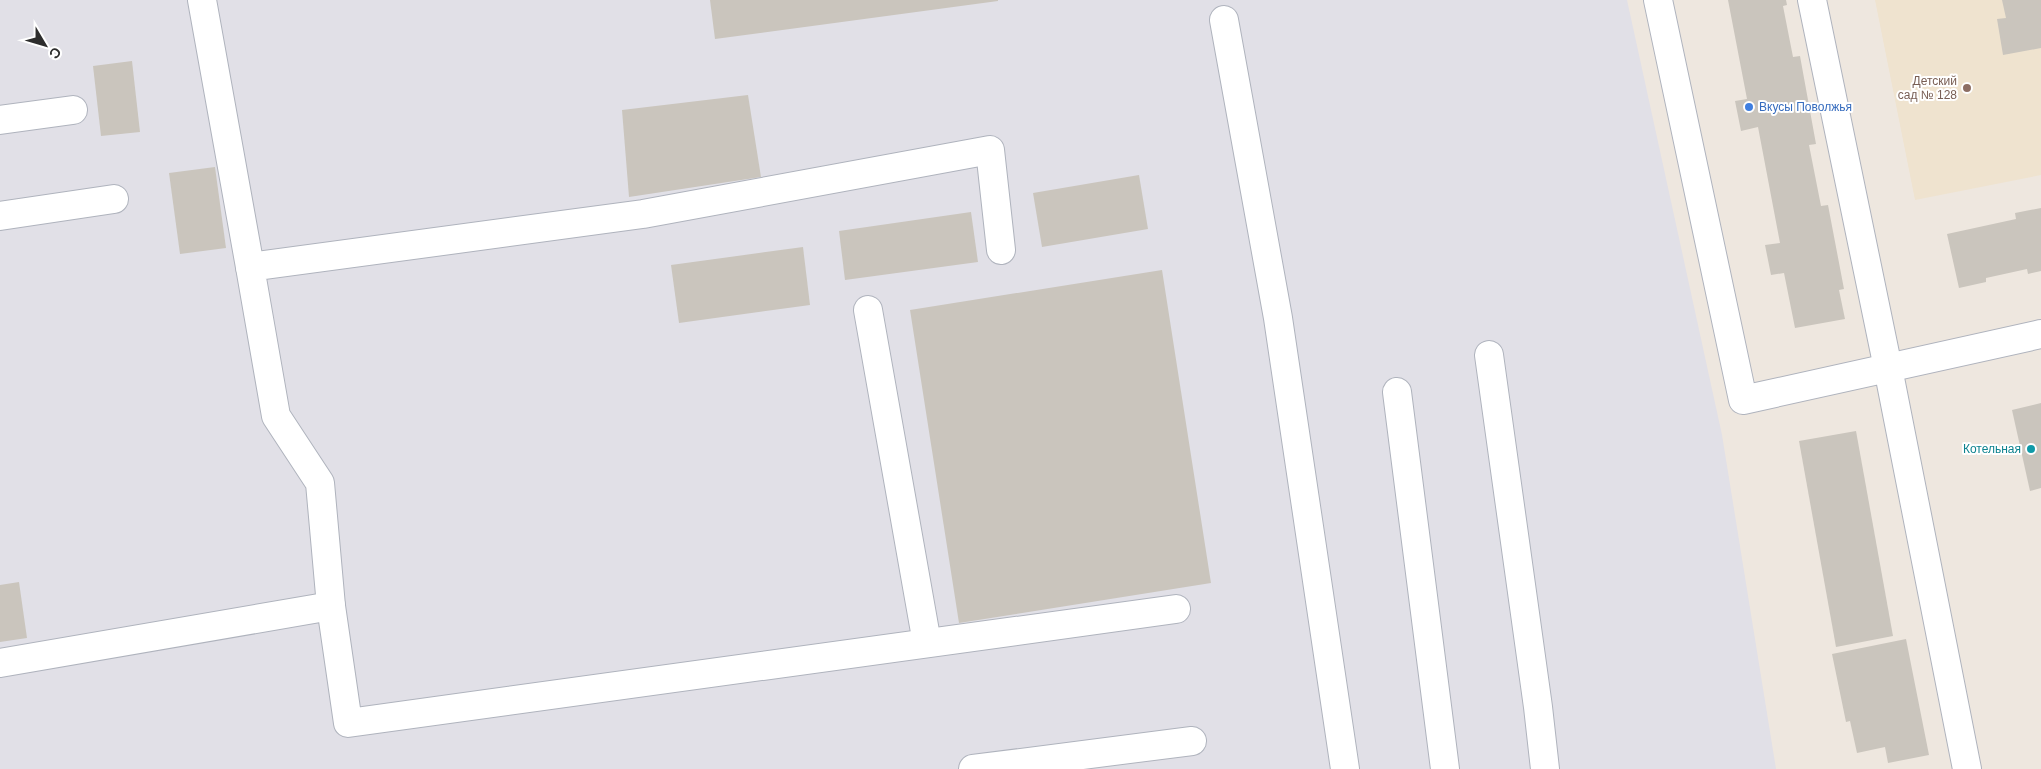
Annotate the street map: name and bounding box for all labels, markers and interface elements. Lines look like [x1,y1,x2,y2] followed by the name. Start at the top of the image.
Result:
[20,20,70,70] north arrow
[46,44,65,62] text: С
[1898,74,1957,102] place label: Детский сад № 128
[1961,82,1973,94] marker: Детский сад № 128
[1759,100,1852,114] place label: Вкусы Поволжья
[1743,101,1755,113] marker: Вкусы Поволжья
[1963,442,2021,456] place label: Котельная
[2025,443,2037,455] marker: Котельная

